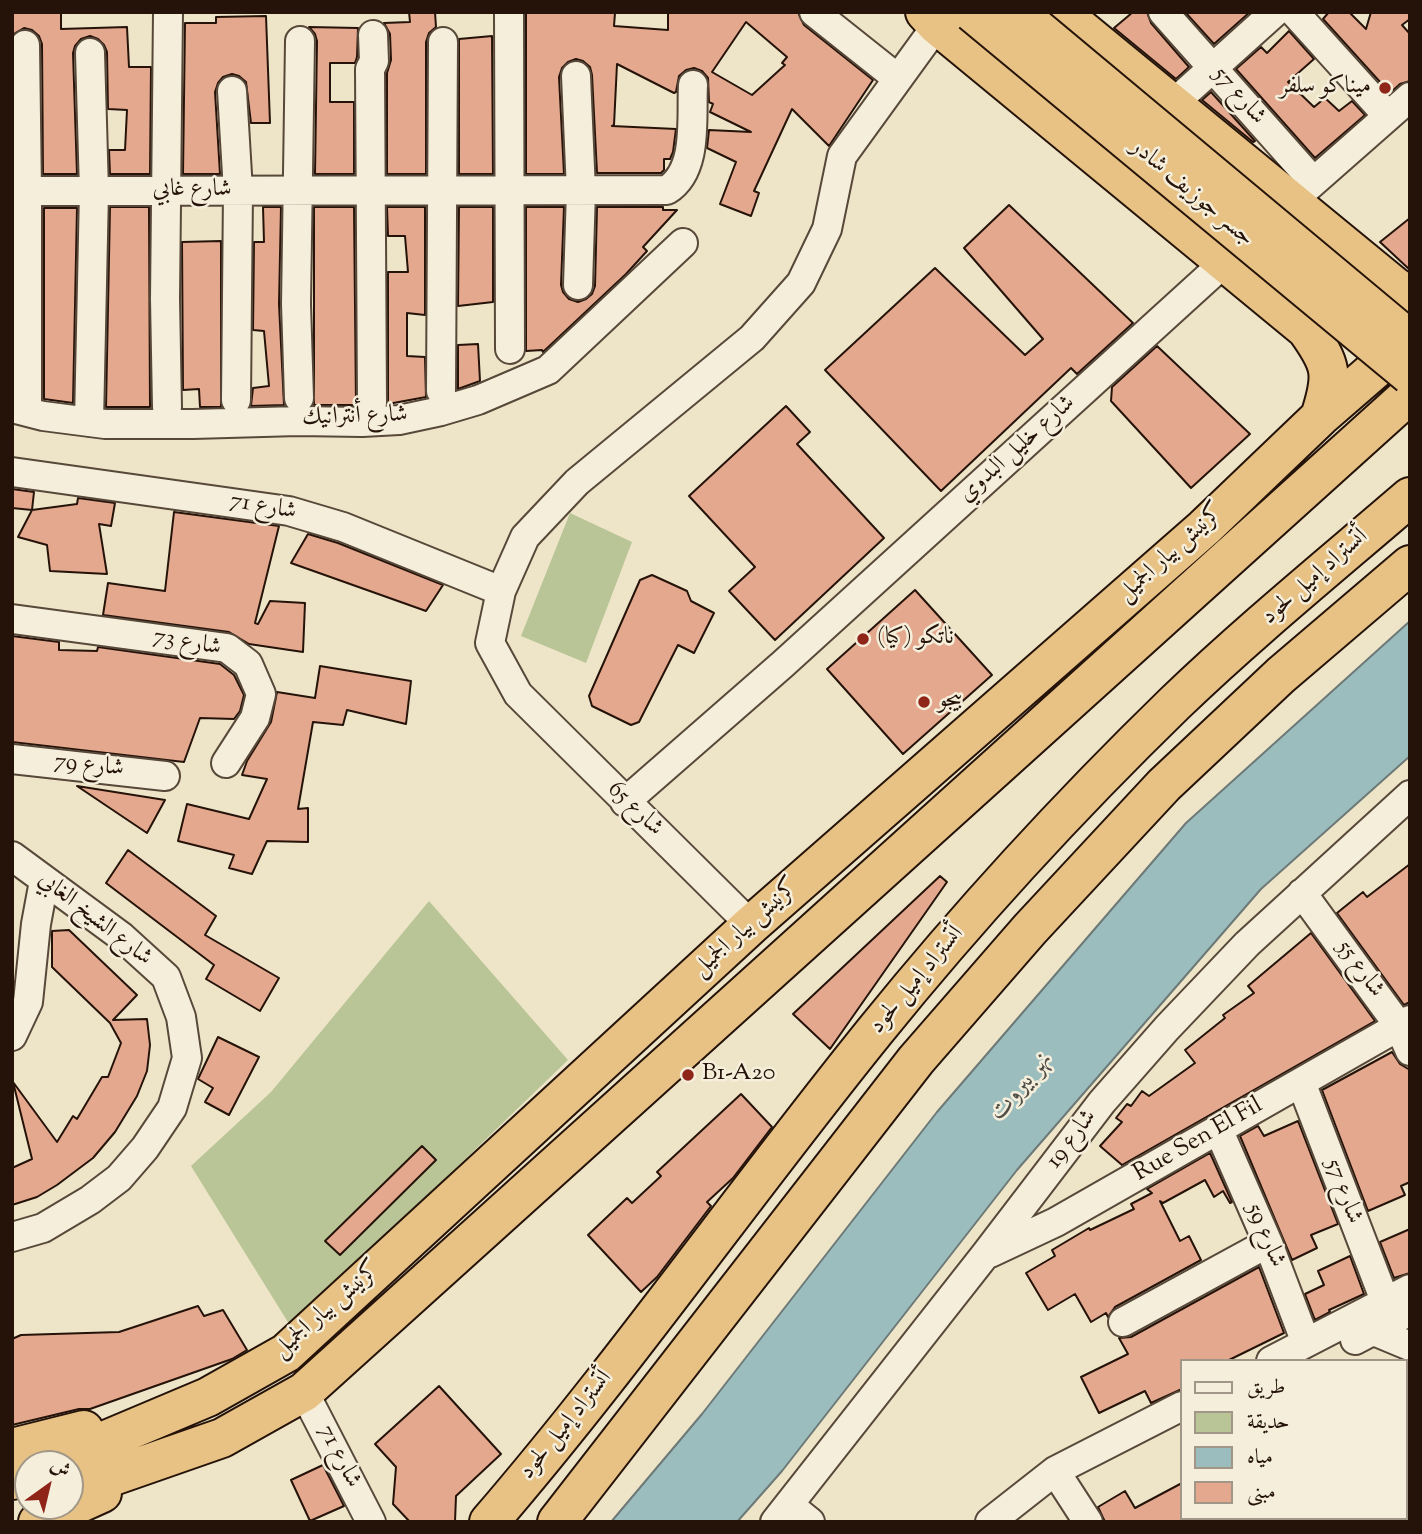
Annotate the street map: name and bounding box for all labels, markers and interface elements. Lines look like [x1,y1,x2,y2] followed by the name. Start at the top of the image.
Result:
[1205,62,1271,132] street label: شارع 57
[1280,74,1371,102] place label: ميناكو سلفر
[1377,80,1393,96] marker: ميناكو سلفر
[1123,134,1259,254] street label: جسر جوزيف شادر
[152,177,232,205] street label: شارع غابي
[954,390,1082,510] street label: شارع خليل البدوي
[302,402,408,434] street label: شارع أنترانيك
[228,488,298,528] street label: شارع 71
[1113,499,1231,609] street label: كرنيش بيار الجميل
[1257,524,1375,632] street label: أتستراد إميل لحود
[151,624,223,664] street label: شارع 73
[877,625,954,653] place label: ناتكو (كيا)
[855,631,871,647] marker: ناتكو (كيا)
[938,688,963,716] place label: بيجو
[916,694,932,710] marker: بيجو
[53,749,125,785] street label: شارع 79
[600,776,668,844] street label: شارع 65
[31,866,157,974] street label: شارع الشيخ الغابي
[688,874,806,984] street label: كرنيش بيار الجميل
[864,921,972,1041] street label: أتستراد إميل لحود
[1329,936,1389,1004] street label: شارع 55
[985,1046,1061,1128] water label: نهر بيروت
[702,1061,775,1089] place label: B1-A20
[680,1067,696,1083] marker: B1-A20
[1129,1092,1269,1190] street label: Rue Sen El Fil
[1042,1105,1104,1175] street label: شارع 19
[1317,1156,1367,1228] street label: شارع 57
[1238,1200,1290,1272] street label: شارع 59
[268,1256,388,1366] street label: كرنيش بيار الجميل
[1180,1359,1408,1520] legend
[514,1366,620,1486] street label: أتستراد إميل لحود
[1247,1373,1285,1403] text: طريق
[1247,1408,1290,1438] text: حديقة
[310,1421,366,1493] street label: شارع 71
[1247,1443,1273,1473] text: مياه
[14,1450,84,1520] north arrow
[45,1452,75,1485] text: ش
[1247,1478,1276,1508] text: مبنى

